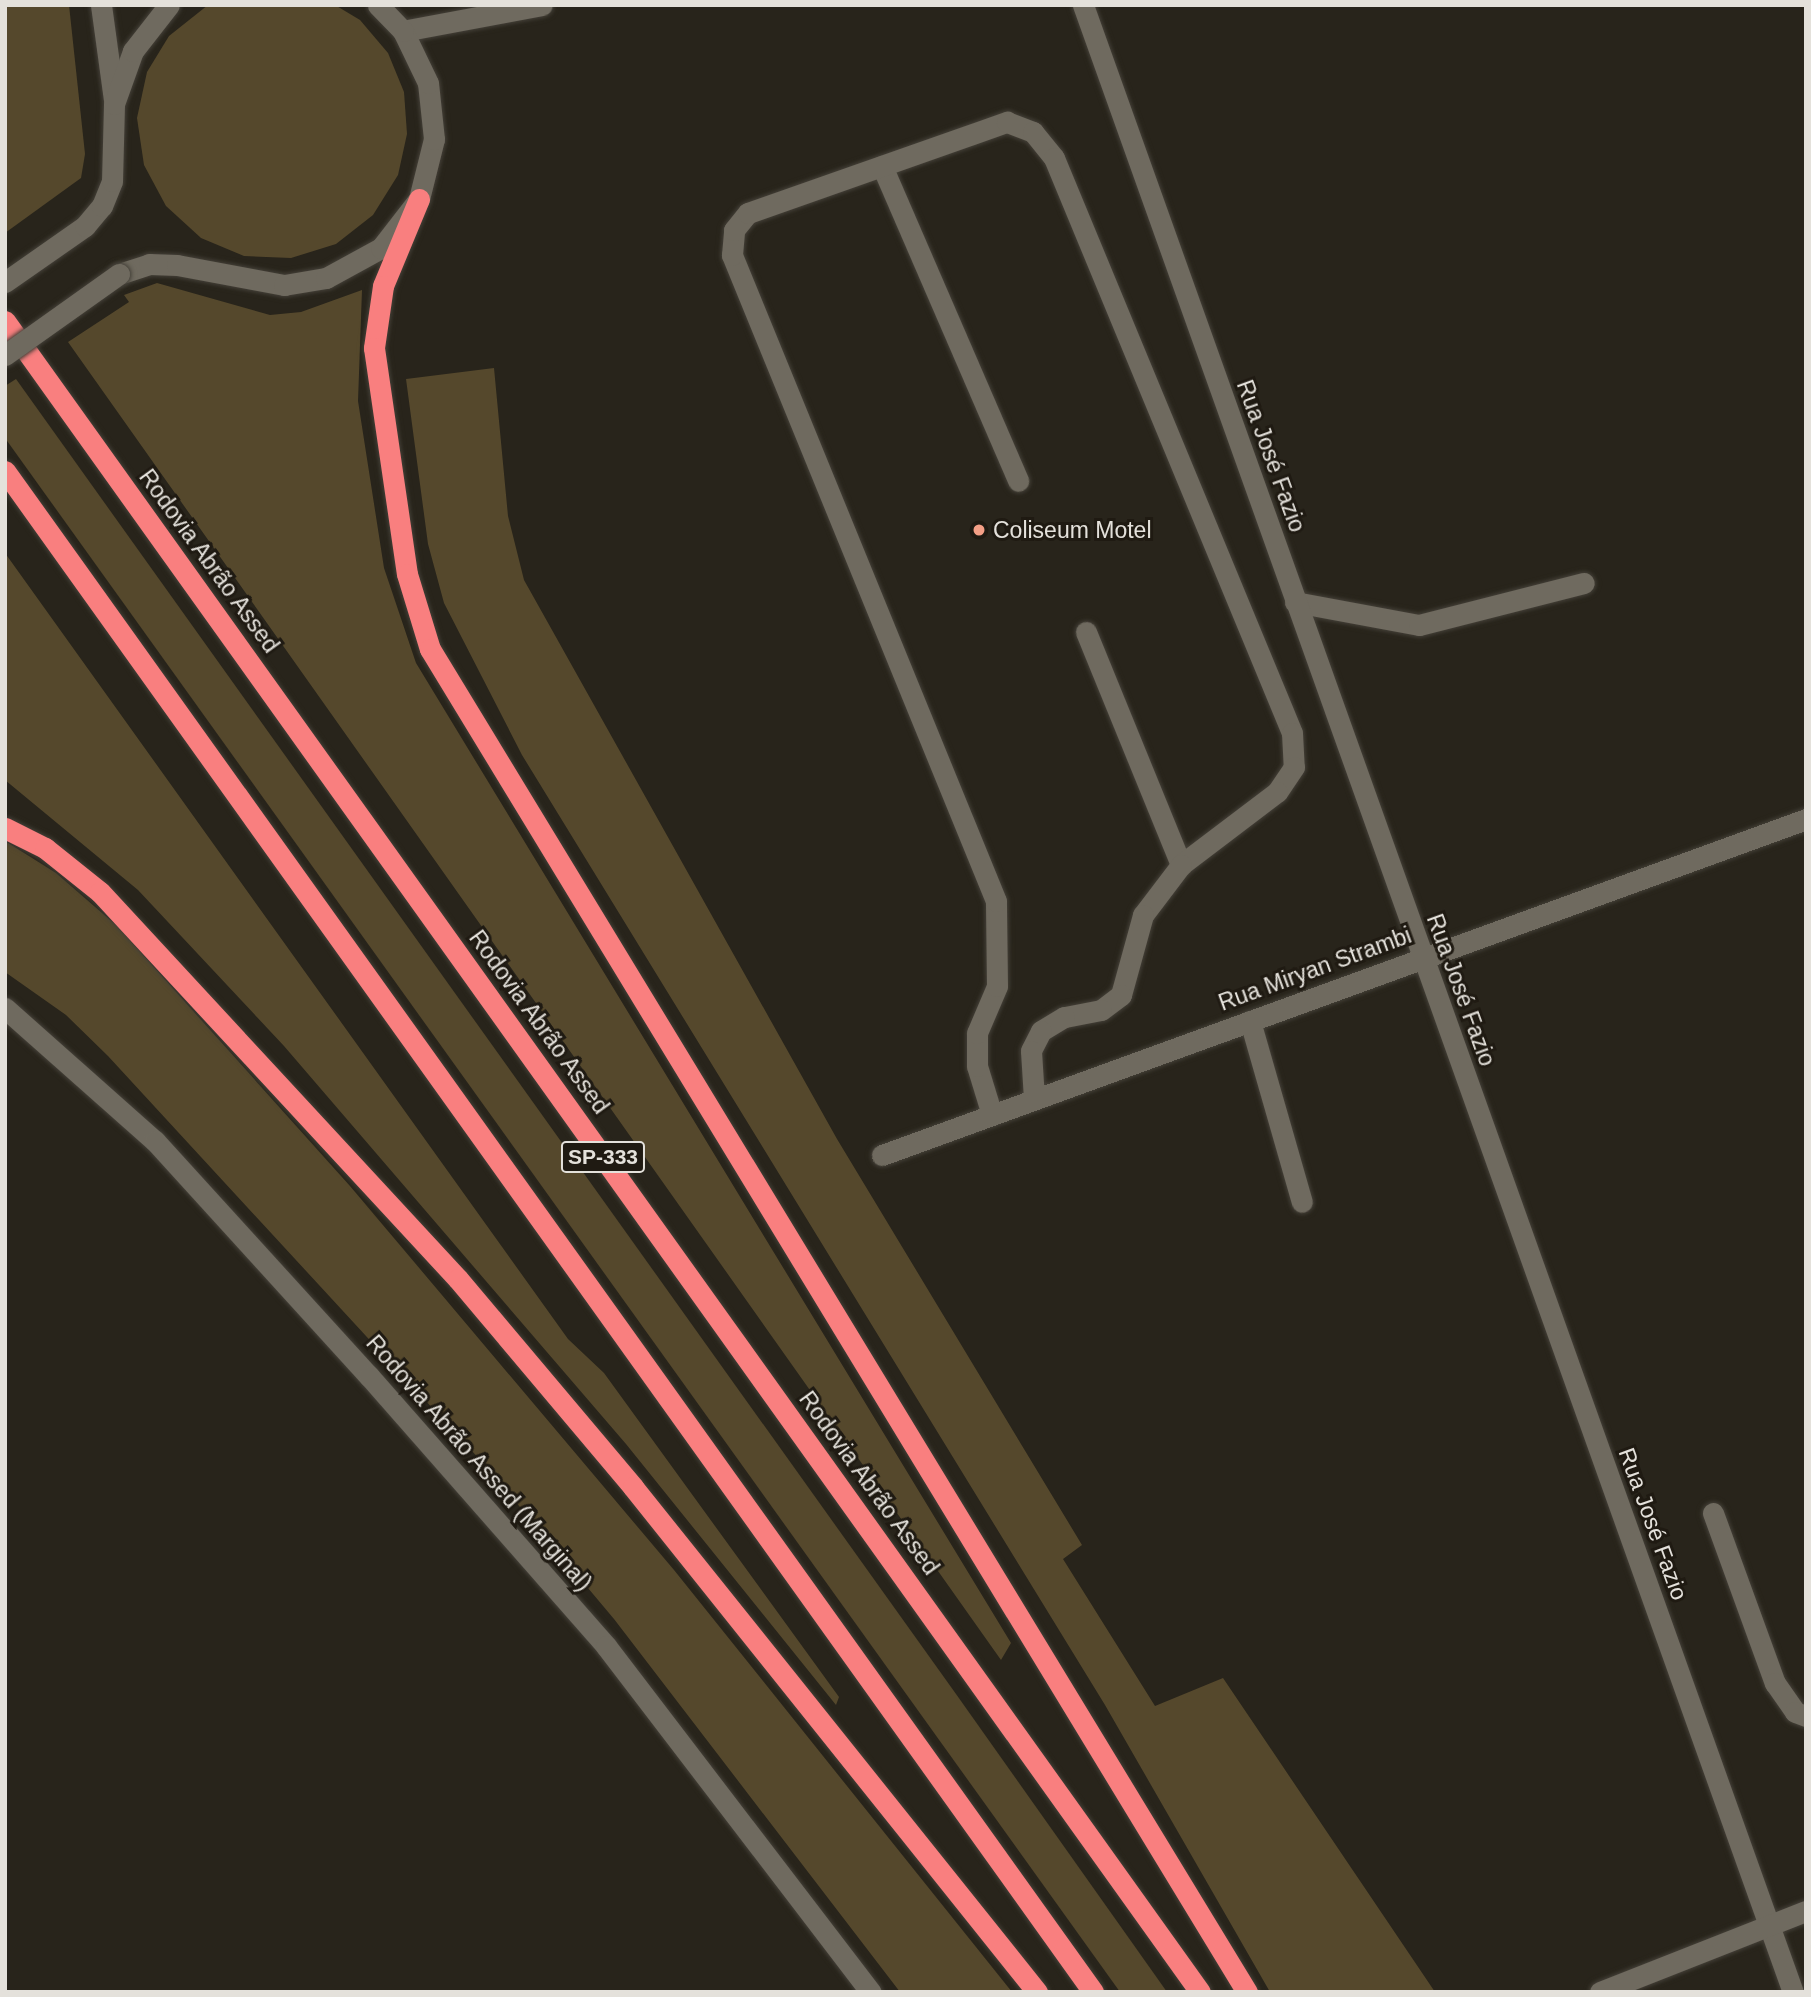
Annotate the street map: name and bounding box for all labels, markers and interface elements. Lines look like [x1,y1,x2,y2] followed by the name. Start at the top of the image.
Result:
[1231,376,1311,536] street label: Rua José Fazio
[132,463,286,659] street label: Rodovia Abrão Assed
[993,516,1151,544] place label: Coliseum Motel
[971,522,987,538] marker: Coliseum Motel
[1421,910,1501,1070] street label: Rua José Fazio
[1215,921,1415,1017] street label: Rua Miryan Strambi
[462,924,616,1120] street label: Rodovia Abrão Assed
[559,1140,647,1174] road number: SP-333
[360,1329,598,1597] street label: Rodovia Abrão Assed (Marginal)
[792,1385,946,1581] street label: Rodovia Abrão Assed
[1613,1444,1693,1604] street label: Rua José Fazio

